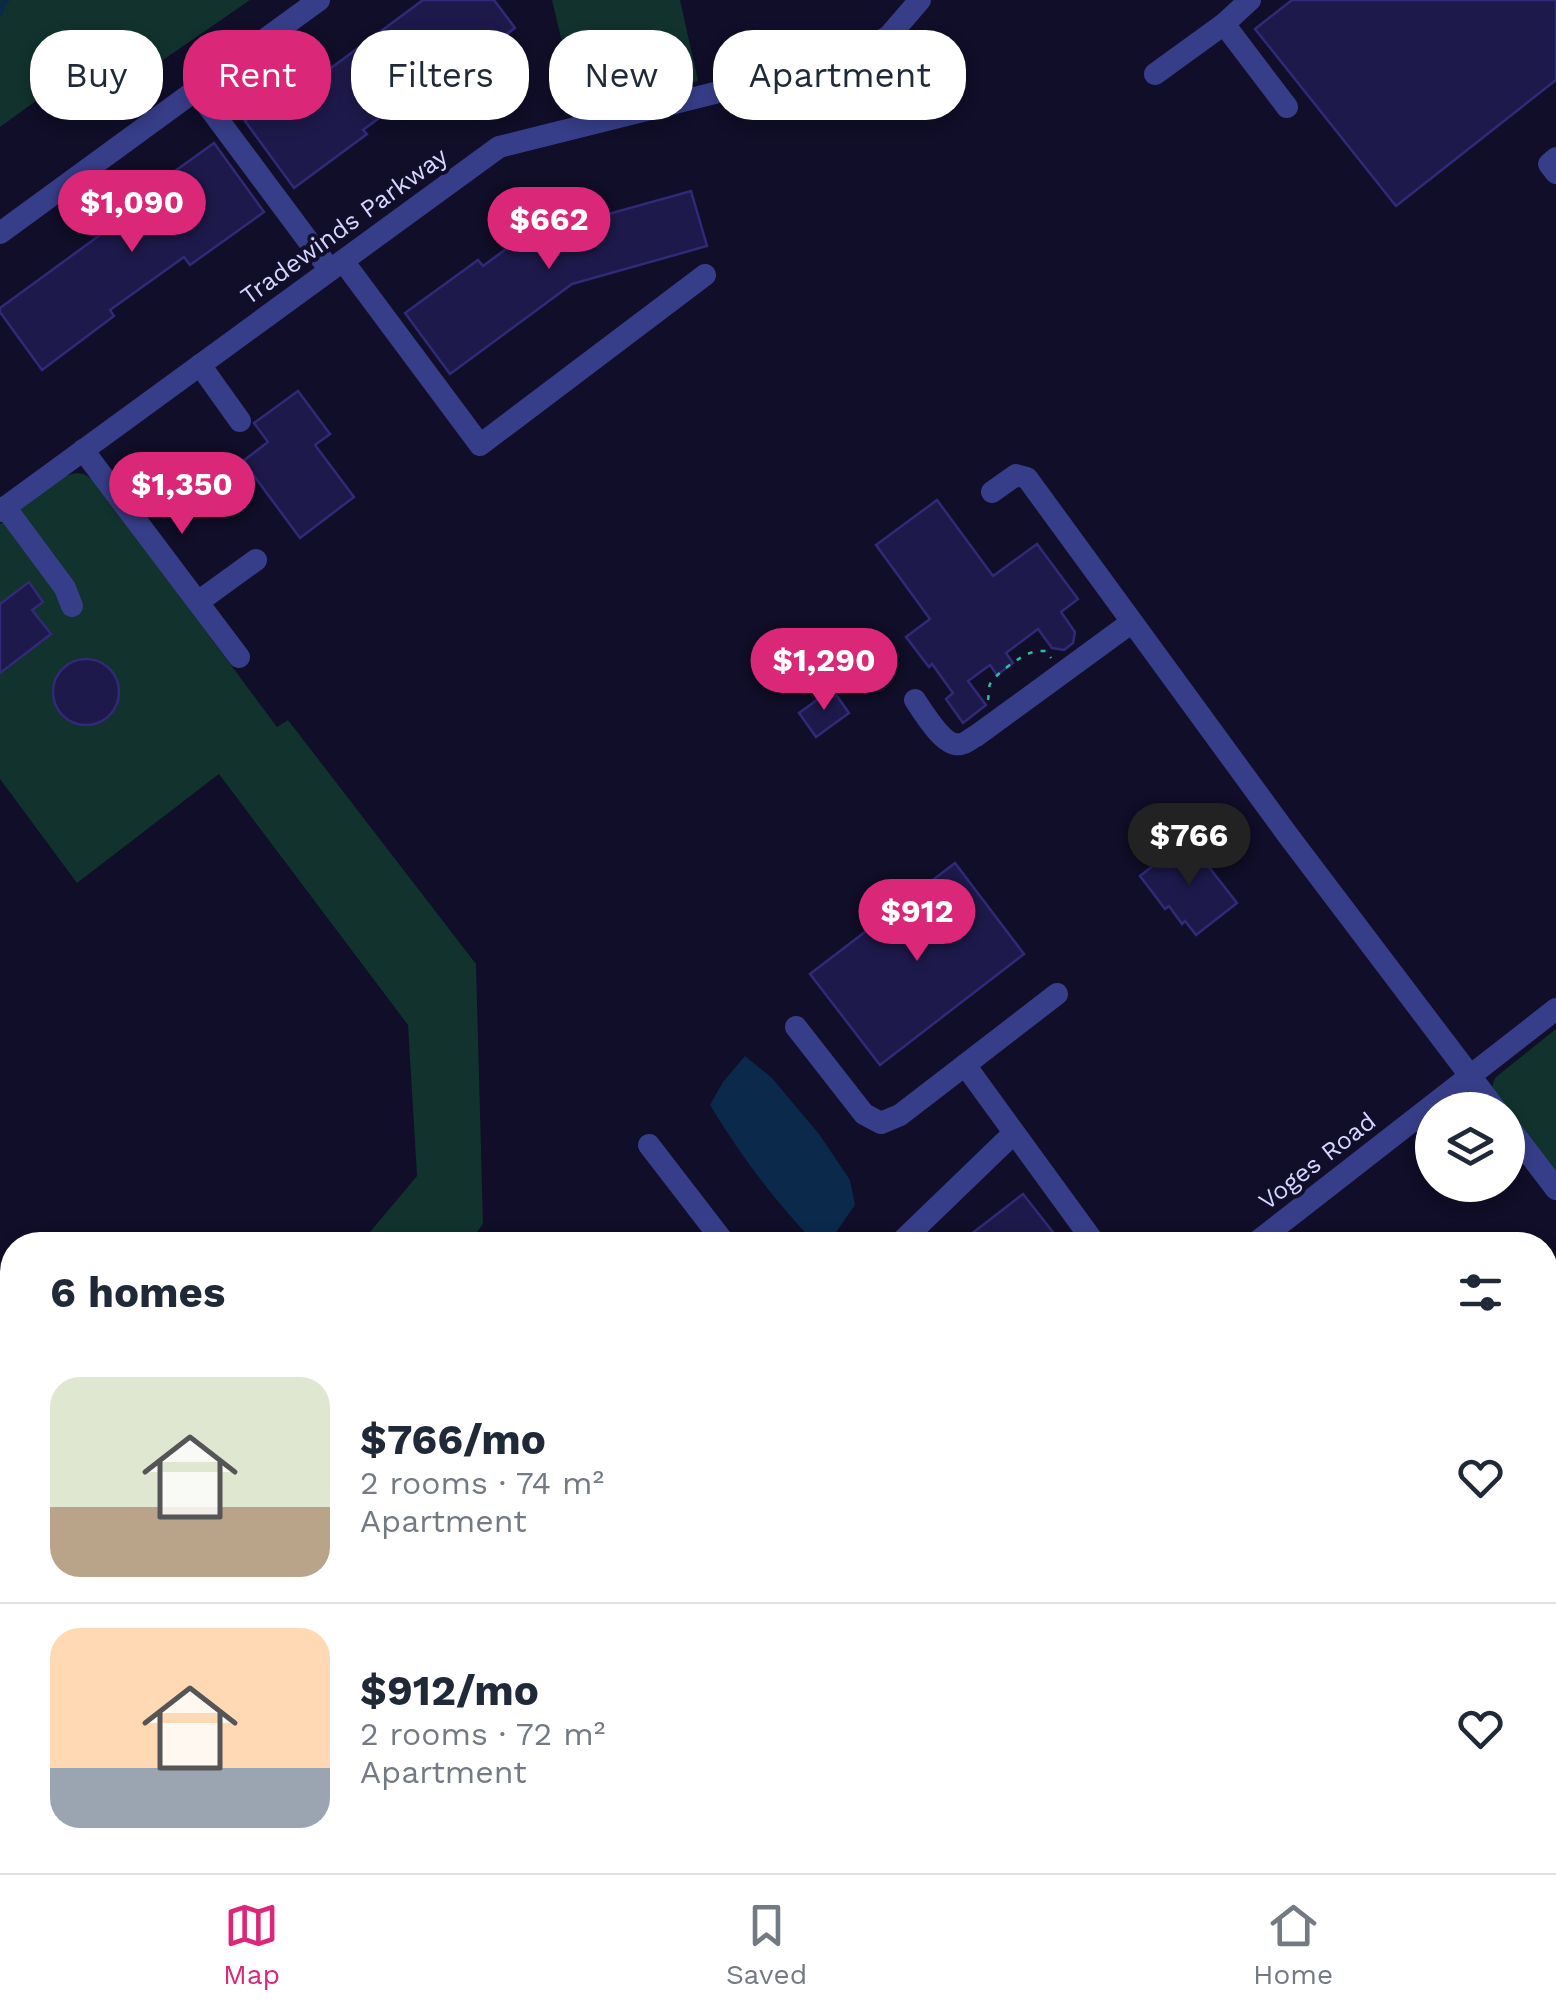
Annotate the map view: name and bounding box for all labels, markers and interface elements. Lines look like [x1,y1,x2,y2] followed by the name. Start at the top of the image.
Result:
[30,30,163,120] chip: Buy
[183,30,331,120] chip: Rent
[351,30,529,120] chip: Filters
[549,30,693,120] chip: New
[713,30,966,120] chip: Apartment
[235,141,453,311] street label: Tradewinds Parkway
[51,170,213,255] pin: $1,090
[80,183,184,221] text: $1,090
[490,187,608,272] pin: $662
[509,200,589,238] text: $662
[101,452,263,537] pin: $1,350
[131,465,233,503] text: $1,350
[743,628,905,713] pin: $1,290
[773,641,875,679] text: $1,290
[1130,803,1248,888] pin: $766
[1150,816,1228,854] text: $766
[858,879,976,964] pin: $912
[880,892,954,930] text: $912
[1415,1092,1525,1202] map controls
[1415,1092,1525,1202] button: layers
[1253,1106,1381,1216] street label: Voges Road
[1453,1265,1508,1320] icon: filters
[50,1268,225,1317] text: 6 homes
[360,1415,546,1464] text: $766/mo
[130,1417,250,1537] icon: home
[1453,1450,1508,1505] icon: heart
[360,1464,604,1502] text: 2 rooms · 74 m²
[360,1502,527,1540] text: Apartment
[360,1666,539,1715] text: $912/mo
[130,1668,250,1788] icon: home
[1453,1701,1508,1756] icon: heart
[360,1715,605,1753] text: 2 rooms · 72 m²
[360,1753,527,1791] text: Apartment
[223,1898,280,1991] tab: Map
[726,1898,807,1991] tab: Saved
[1253,1898,1333,1991] tab: Home

